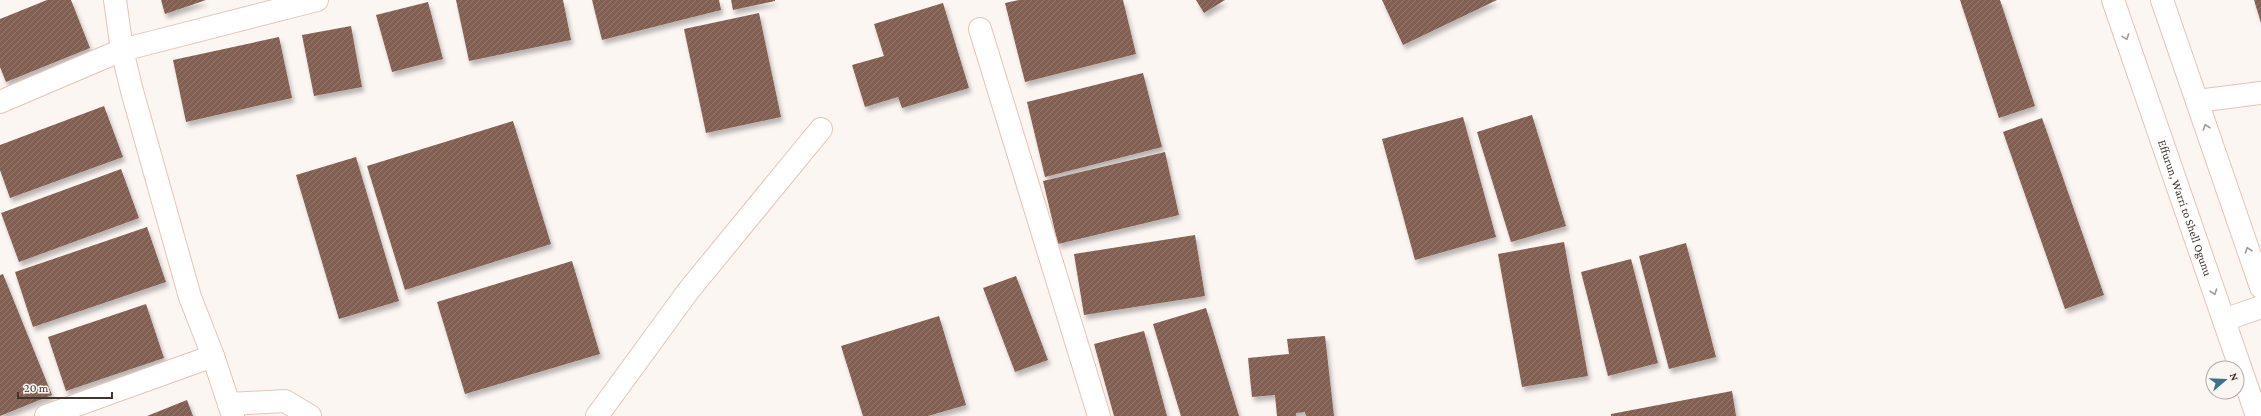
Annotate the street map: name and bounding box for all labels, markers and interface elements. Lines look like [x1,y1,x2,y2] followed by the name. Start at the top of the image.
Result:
[2121,33,2129,40] one-way arrow
[2203,124,2211,131] one-way arrow
[2155,138,2215,278] street label: Effurun, Warri to Shell Ogunu
[2245,247,2253,254] one-way arrow
[2210,288,2218,295] one-way arrow
[2205,360,2245,400] north arrow
[2228,371,2242,383] text: N
[18,374,112,400] scale bar
[24,381,49,395] text: 20 m

